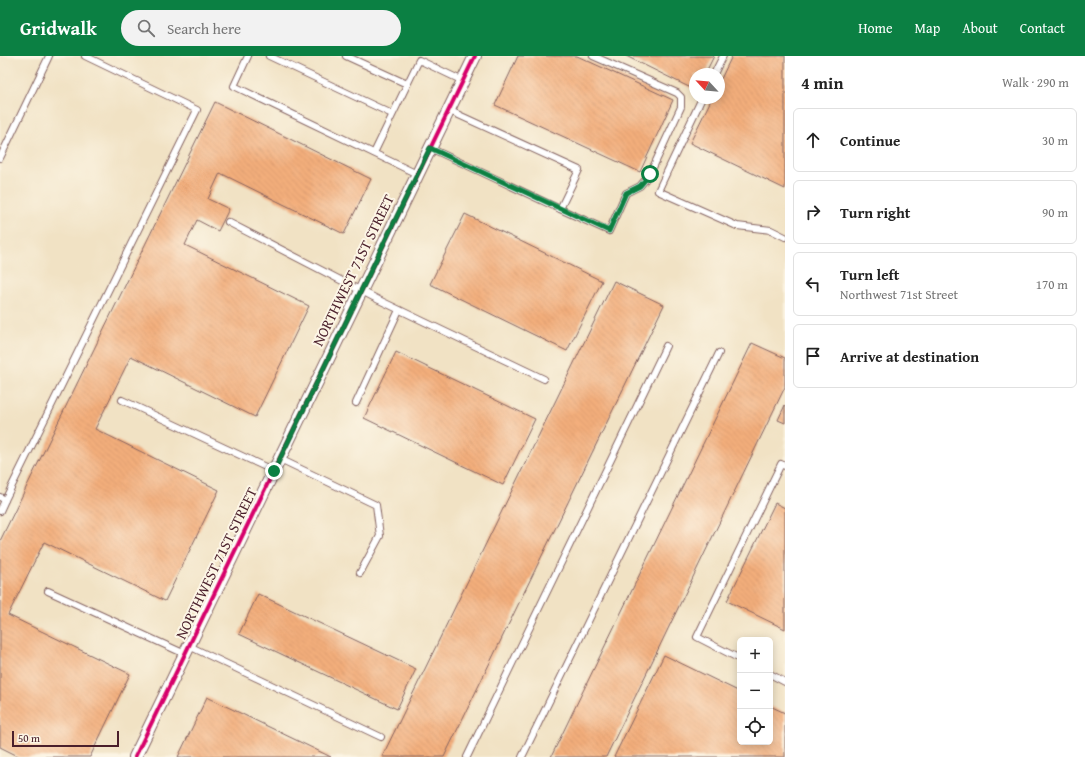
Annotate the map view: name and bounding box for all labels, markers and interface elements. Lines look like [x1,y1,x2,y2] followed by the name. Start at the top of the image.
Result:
[121,10,401,46] search box
[20,14,97,42] text: Gridwalk
[135,17,157,39] icon: search
[167,18,241,39] text: Search here
[858,18,893,38] text: Home
[915,18,940,38] text: Map
[962,18,998,38] text: About
[1020,18,1065,38] text: Contact
[689,68,725,104] north arrow
[801,70,843,95] text: 4 min
[1002,73,1069,92] text: Walk · 290 m
[802,129,824,151] icon: ahead
[840,130,901,151] text: Continue
[1042,131,1068,150] text: 30 m
[641,165,659,183] route start
[307,190,399,349] street label: NORTHWEST 71ST STREET
[802,201,824,223] icon: right
[840,202,911,223] text: Turn right
[1042,203,1068,222] text: 90 m
[840,264,899,285] text: Turn left
[802,273,824,295] icon: left
[1036,275,1068,294] text: 170 m
[840,285,958,304] text: Northwest 71st Street
[802,345,824,367] icon: arrive
[840,346,979,367] text: Arrive at destination
[265,462,283,480] route end
[170,483,262,642] street label: NORTHWEST 71ST STREET
[737,637,773,745] map controls
[737,637,773,673] button: +
[737,673,773,709] button: −
[737,709,773,745] button: locate
[12,729,119,748] scale bar
[18,730,40,746] text: 50 m

